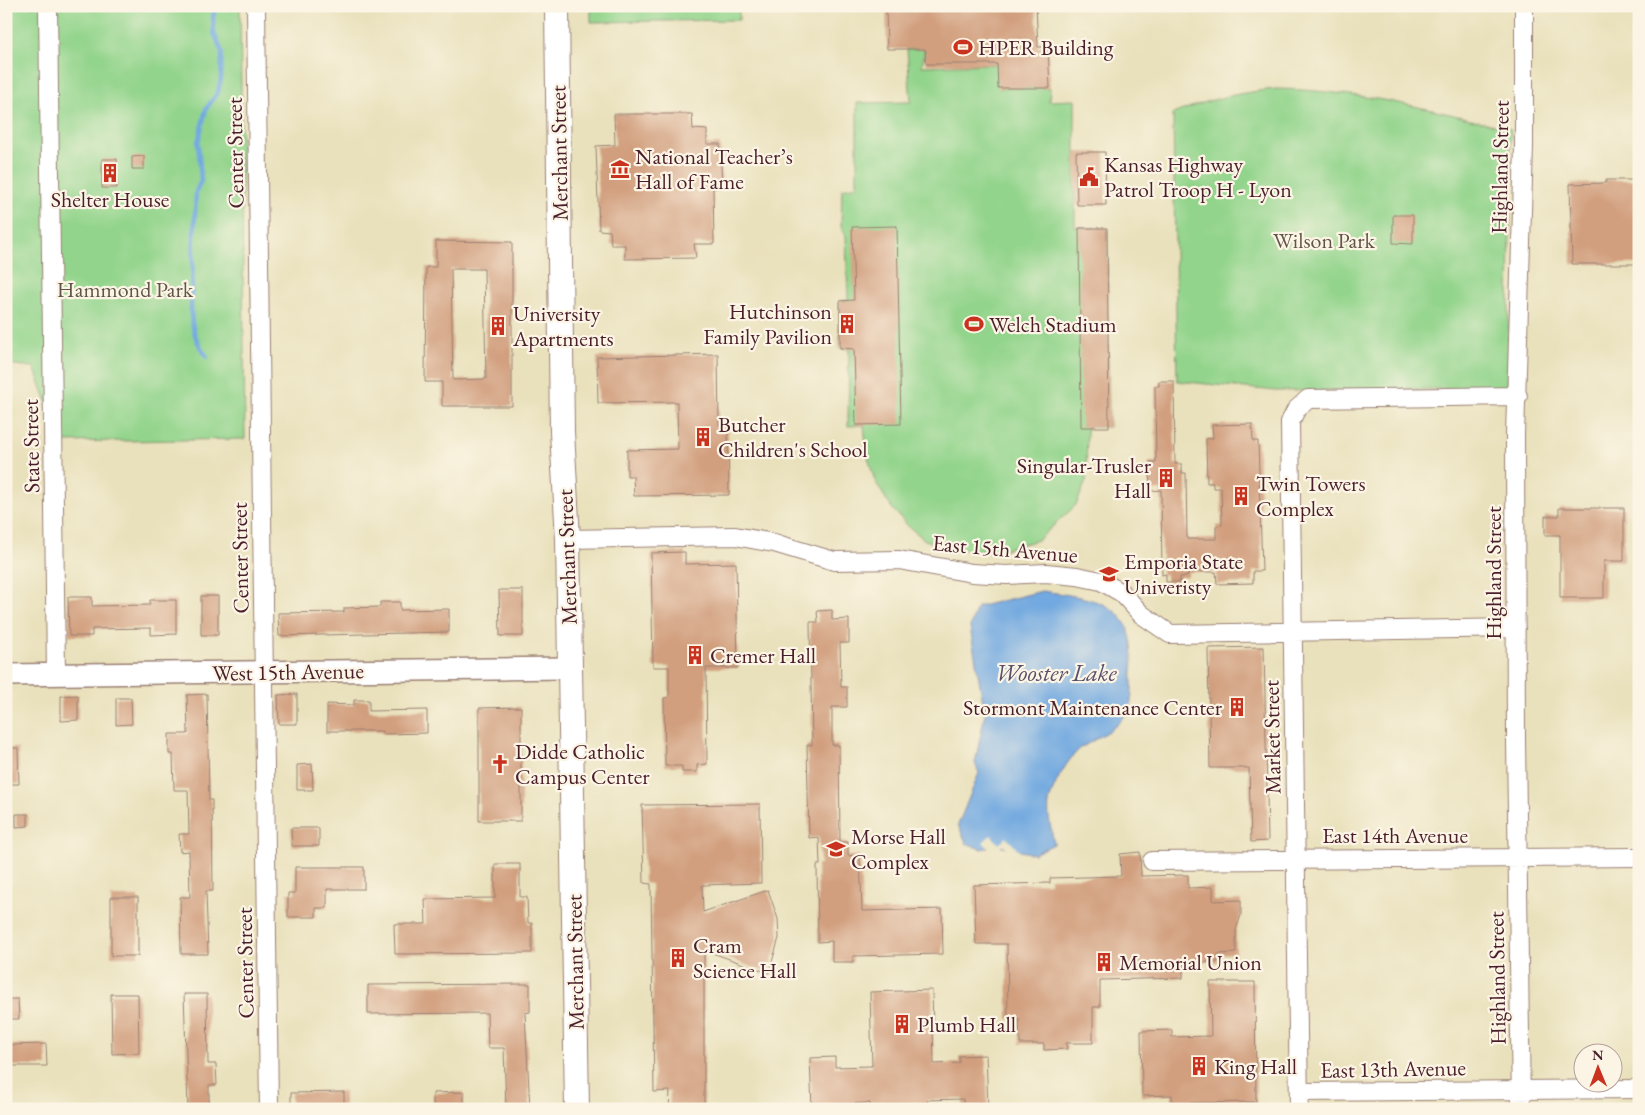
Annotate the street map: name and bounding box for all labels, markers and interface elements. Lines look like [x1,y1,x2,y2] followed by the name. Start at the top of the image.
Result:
[978,33,1114,62] place label: HPER Building
[952,36,974,58] sports icon: HPER Building
[543,85,575,221] street label: Merchant Street
[220,97,250,209] street label: Center Street
[1484,100,1516,234] street label: Highland Street
[635,142,793,196] place label: National Teacher’s Hall of Fame
[1104,150,1292,204] place label: Kansas Highway Patrol Troop H - Lyon
[609,158,631,180] museum icon: National Teacher’s Hall of Fame
[99,162,121,184] building icon: Shelter House
[1078,166,1100,188] public building icon: Kansas Highway Patrol Troop H - Lyon
[51,185,170,214] place label: Shelter House
[1273,226,1376,255] park label: Wilson Park
[57,275,194,304] park label: Hammond Park
[703,297,832,351] place label: Hutchinson Family Pavilion
[512,299,614,353] place label: University Apartments
[989,310,1117,339] place label: Welch Stadium
[836,313,858,335] building icon: Hutchinson Family Pavilion
[963,313,985,335] sports icon: Welch Stadium
[487,315,509,337] building icon: University Apartments
[16,399,46,493] street label: State Street
[718,410,867,464] place label: Butcher Children's School
[692,426,714,448] building icon: Butcher Children's School
[1017,451,1152,505] place label: Singular-Trusler Hall
[1155,467,1177,489] building icon: Singular-Trusler Hall
[1256,469,1366,523] place label: Twin Towers Complex
[1230,485,1252,507] building icon: Twin Towers Complex
[550,489,584,625] street label: Merchant Street
[225,502,255,614] street label: Center Street
[1479,506,1508,640] street label: Highland Street
[931,528,1079,570] street label: East 15th Avenue
[1124,547,1244,601] place label: Emporia State Univeristy
[1098,563,1120,585] school or university icon: Emporia State Univeristy
[710,641,816,670] place label: Cremer Hall
[684,644,706,666] building icon: Cremer Hall
[212,656,365,688] street label: West 15th Avenue
[995,657,1117,688] water label: Wooster Lake
[1257,680,1287,794] street label: Market Street
[963,693,1223,722] place label: Stormont Maintenance Center
[1226,696,1248,718] building icon: Stormont Maintenance Center
[515,737,650,791] place label: Didde Catholic Campus Center
[489,753,511,775] church icon: Didde Catholic Campus Center
[1322,821,1468,850] street label: East 14th Avenue
[851,822,946,876] place label: Morse Hall Complex
[825,838,847,860] school or university icon: Morse Hall Complex
[559,894,591,1030] street label: Merchant Street
[230,907,260,1019] street label: Center Street
[1481,911,1513,1045] street label: Highland Street
[693,931,796,985] place label: Cram Science Hall
[667,947,689,969] building icon: Cram Science Hall
[1119,948,1262,977] place label: Memorial Union
[1093,951,1115,973] building icon: Memorial Union
[917,1010,1016,1039] place label: Plumb Hall
[891,1013,913,1035] building icon: Plumb Hall
[1572,1042,1622,1092] north arrow
[1592,1046,1604,1064] text: N
[1214,1052,1297,1081] place label: King Hall
[1320,1053,1467,1085] street label: East 13th Avenue
[1188,1055,1210,1077] building icon: King Hall

